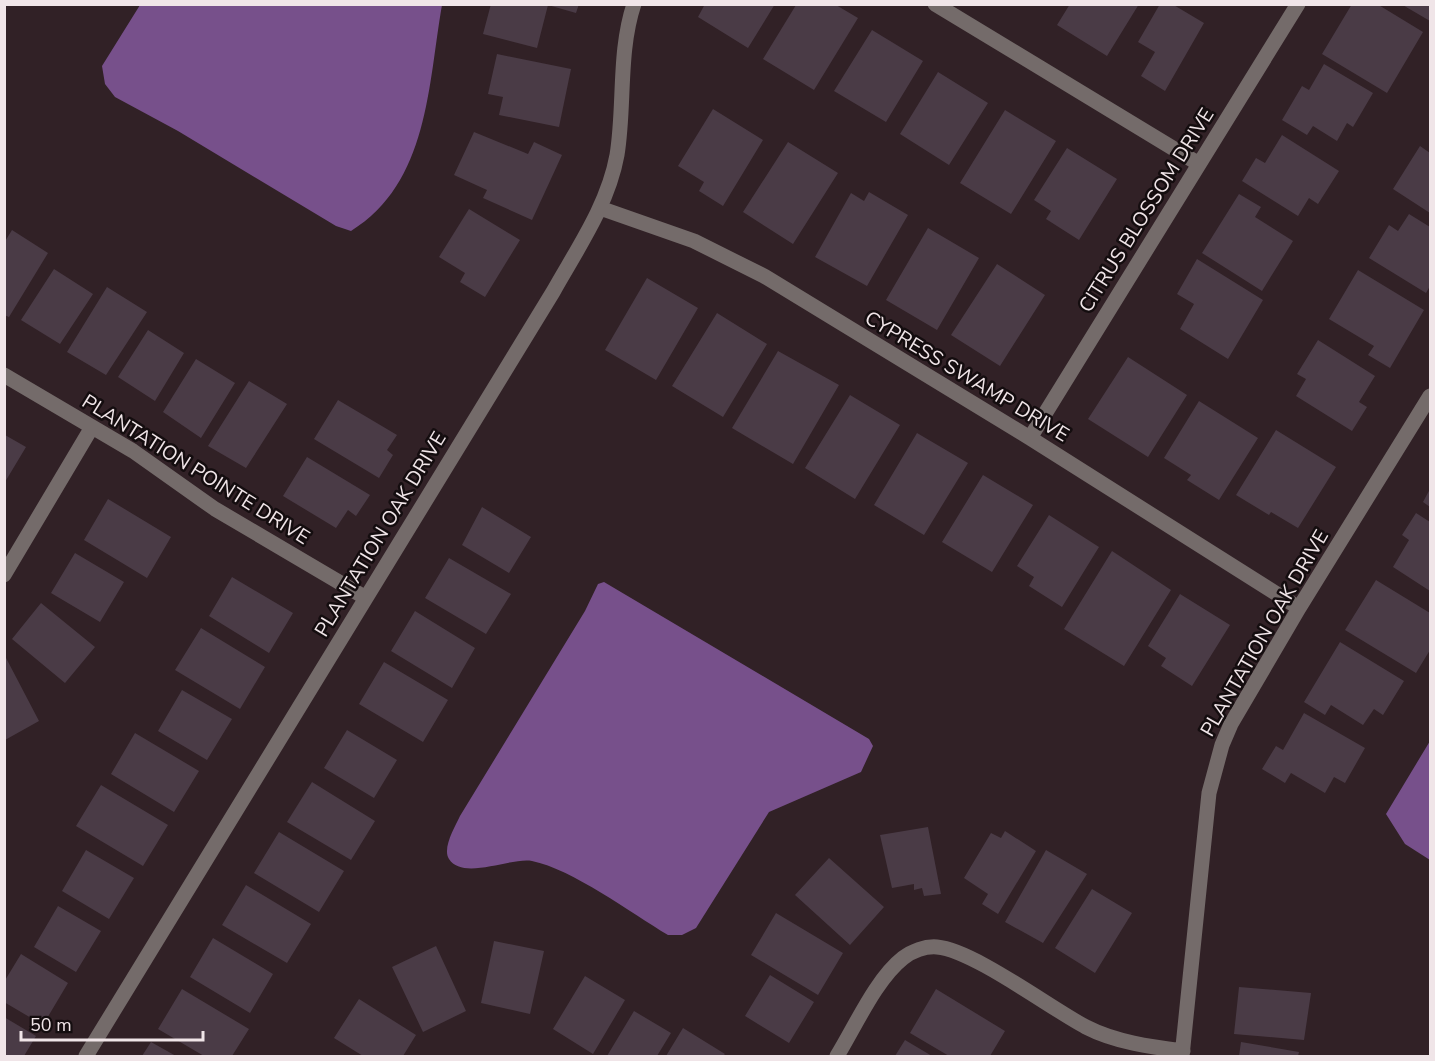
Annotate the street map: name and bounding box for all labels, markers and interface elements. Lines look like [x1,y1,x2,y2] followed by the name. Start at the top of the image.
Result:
[1072,103,1220,317] street label: CITRUS BLOSSOM DRIVE
[860,305,1074,448] street label: CYPRESS SWAMP DRIVE
[77,388,315,551] street label: PLANTATION POINTE DRIVE
[308,427,452,642] street label: PLANTATION OAK DRIVE
[1194,525,1335,742] street label: PLANTATION OAK DRIVE
[21,1004,202,1042] scale bar
[30,1013,72,1037] text: 50 m

